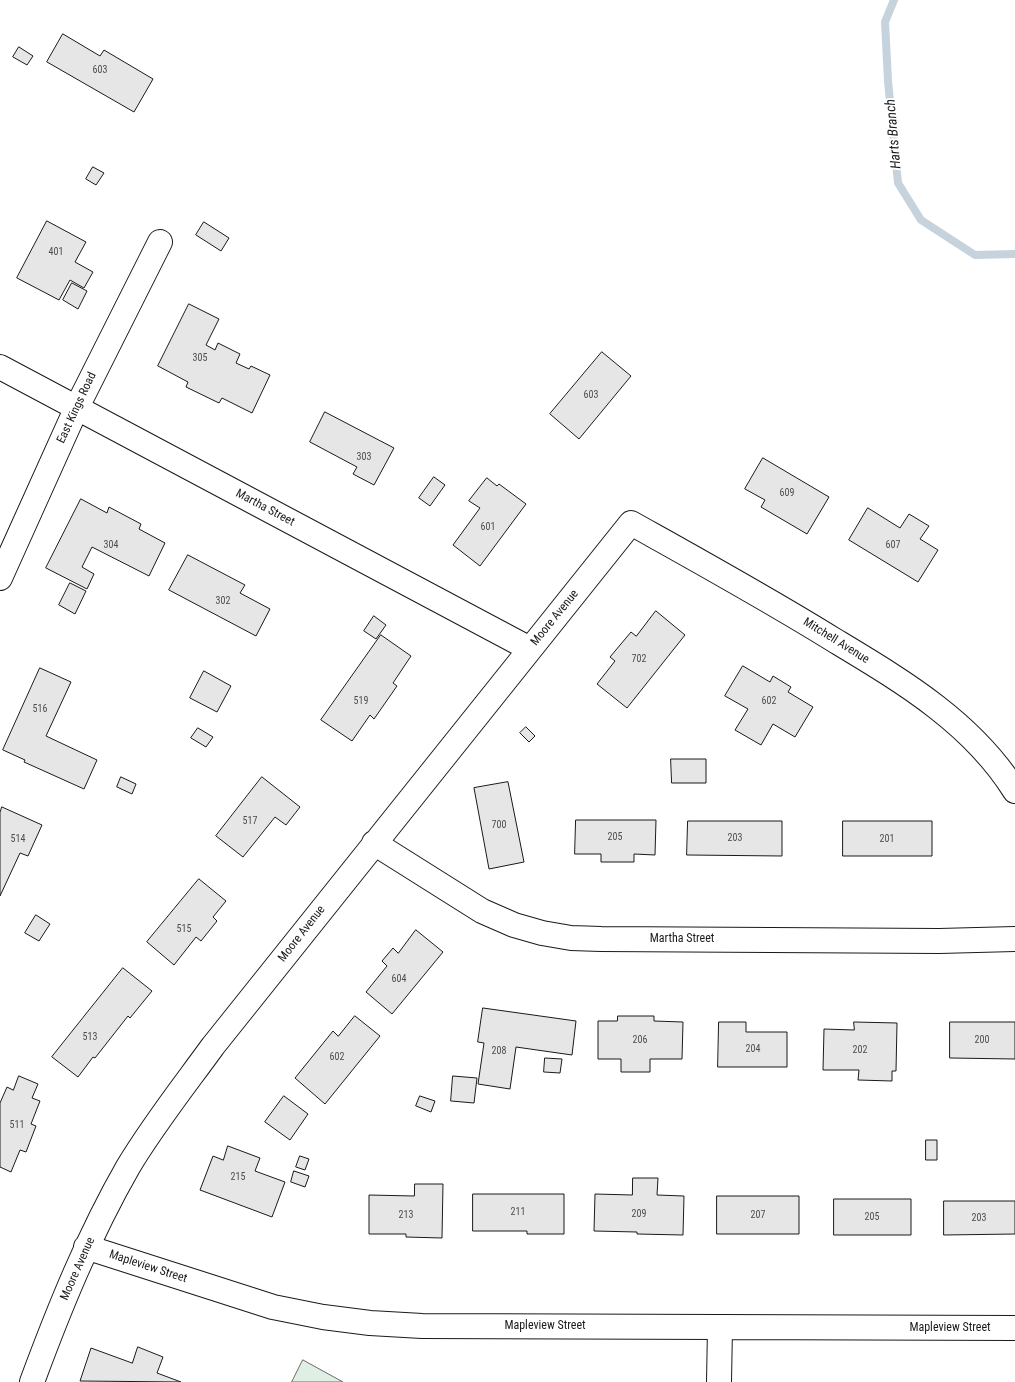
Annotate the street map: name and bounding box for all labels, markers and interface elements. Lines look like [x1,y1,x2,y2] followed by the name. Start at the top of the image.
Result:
[93,64,107,76] house number: 603
[883,98,905,170] water label: Harts Branch
[49,246,63,258] house number: 401
[193,352,207,364] house number: 305
[54,370,100,446] street label: East Kings Road
[584,389,598,401] house number: 603
[357,451,371,463] house number: 303
[233,486,297,530] street label: Martha Street
[780,487,794,499] house number: 609
[481,521,495,533] house number: 601
[104,539,118,551] house number: 304
[886,539,900,551] house number: 607
[528,587,582,649] street label: Moore Avenue
[216,595,230,607] house number: 302
[800,615,872,667] street label: Mitchell Avenue
[632,653,646,665] house number: 702
[354,695,368,707] house number: 519
[762,695,776,707] house number: 602
[33,703,47,715] house number: 516
[243,815,257,827] house number: 517
[492,819,506,831] house number: 700
[608,831,622,843] house number: 205
[728,832,742,844] house number: 203
[11,833,25,845] house number: 514
[880,833,894,845] house number: 201
[276,903,328,965] street label: Moore Avenue
[177,923,191,935] house number: 515
[650,932,714,946] street label: Martha Street
[392,973,406,985] house number: 604
[83,1031,97,1043] house number: 513
[633,1034,647,1046] house number: 206
[975,1034,989,1046] house number: 200
[746,1043,760,1055] house number: 204
[853,1044,867,1056] house number: 202
[492,1045,506,1057] house number: 208
[330,1051,344,1063] house number: 602
[10,1119,24,1131] house number: 511
[231,1171,245,1183] house number: 215
[511,1206,525,1218] house number: 211
[632,1208,646,1220] house number: 209
[399,1209,413,1221] house number: 213
[751,1209,765,1221] house number: 207
[865,1211,879,1223] house number: 205
[972,1212,986,1224] house number: 203
[58,1235,98,1303] street label: Moore Avenue
[107,1248,189,1286] street label: Mapleview Street
[504,1319,586,1333] street label: Mapleview Street
[909,1321,991,1335] street label: Mapleview Street

